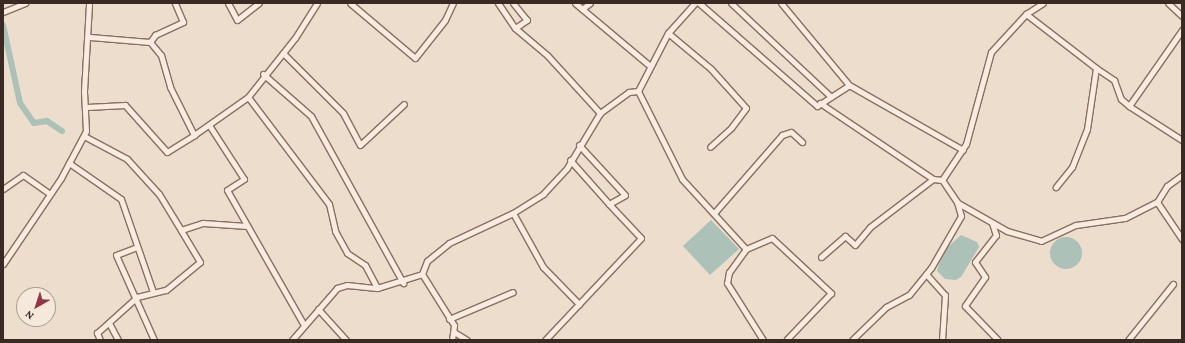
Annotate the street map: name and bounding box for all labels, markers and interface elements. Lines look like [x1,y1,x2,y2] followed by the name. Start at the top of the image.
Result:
[16,287,56,327] north arrow
[22,309,36,323] text: N

